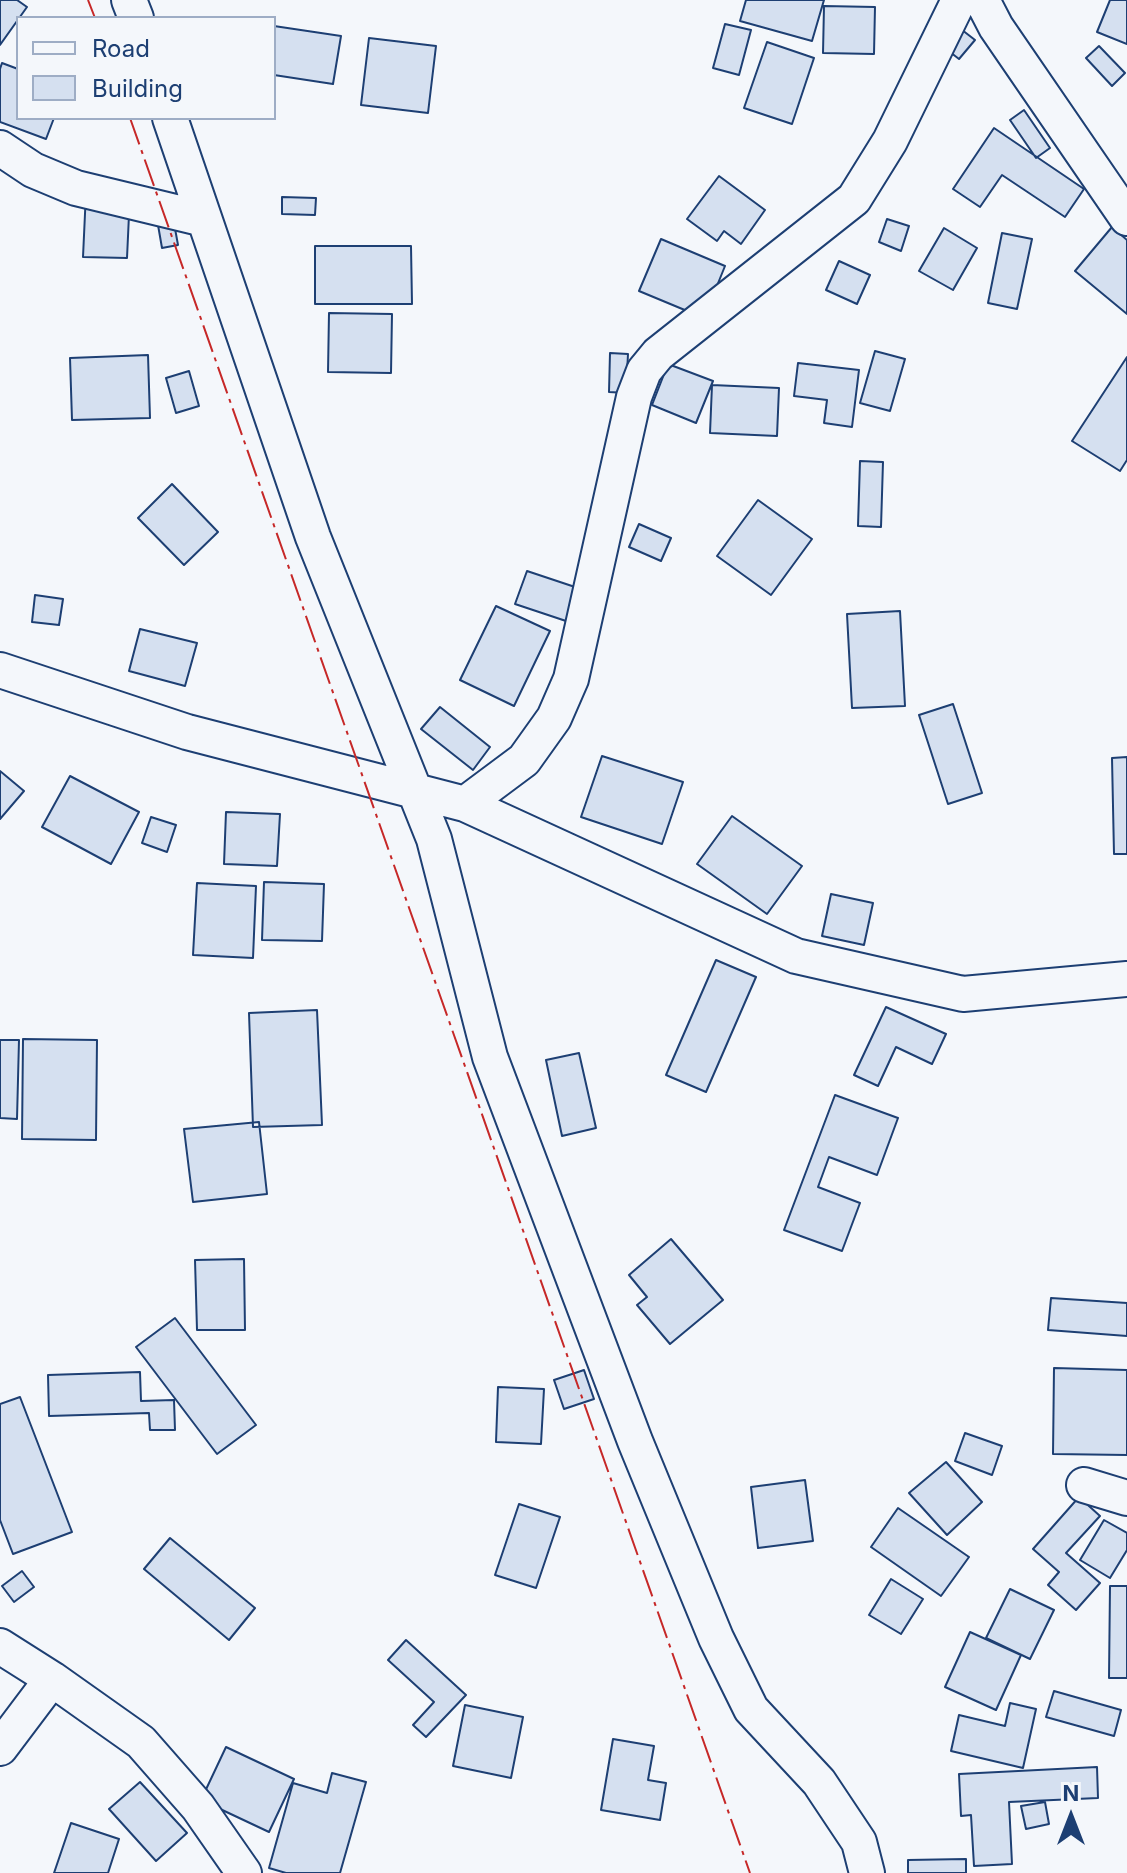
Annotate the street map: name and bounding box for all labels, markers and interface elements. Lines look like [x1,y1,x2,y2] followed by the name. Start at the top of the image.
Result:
[16,16,276,120] legend
[92,34,150,63] text: Road
[92,74,183,103] text: Building
[1031,1777,1111,1857] north arrow
[1063,1780,1079,1806] text: N

